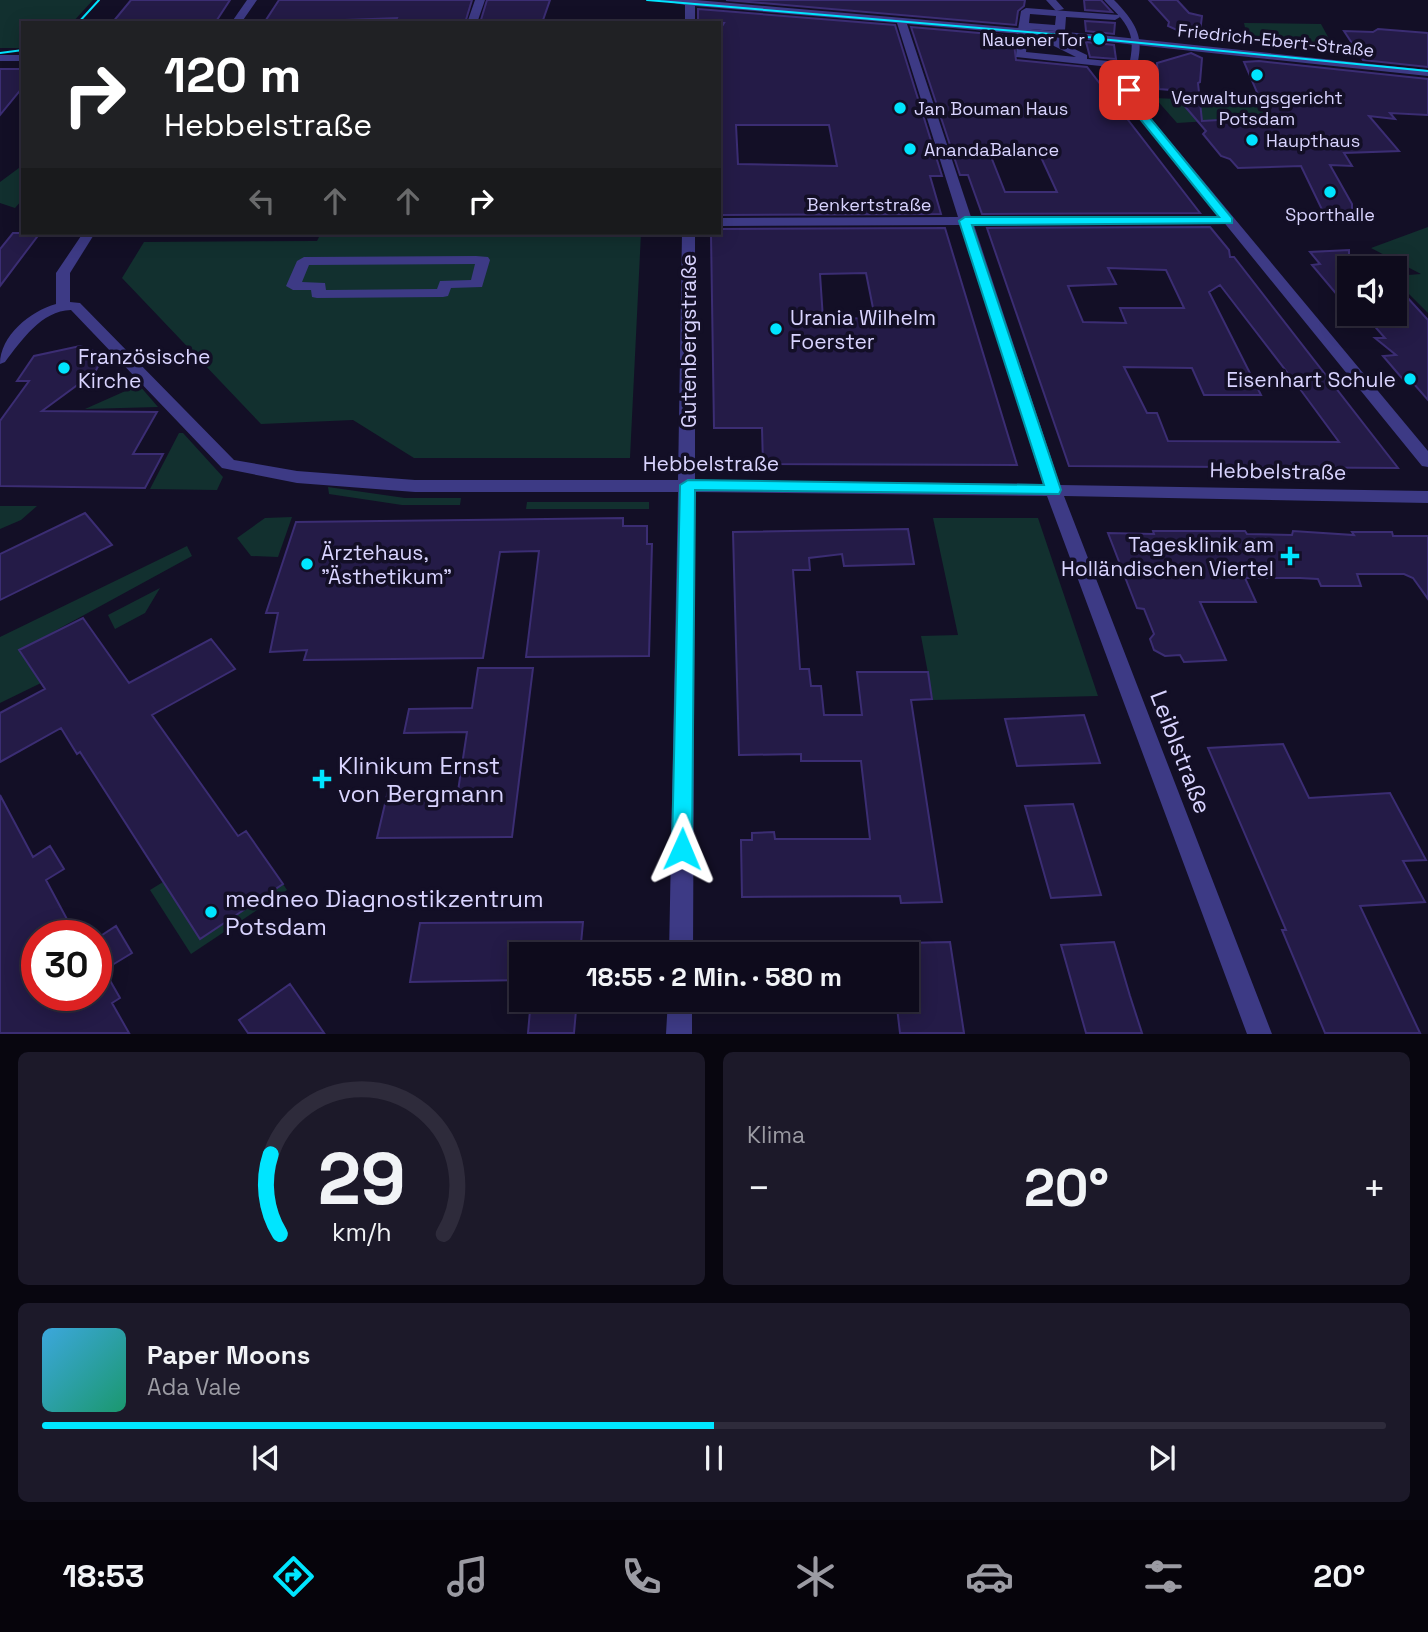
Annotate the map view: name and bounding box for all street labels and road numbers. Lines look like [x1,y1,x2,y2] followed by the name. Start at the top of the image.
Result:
[1176,18,1376,62] street label: Friedrich-Ebert-Straße
[807,193,931,216] street label: Benkertstraße
[675,254,702,428] street label: Gutenbergstraße
[643,450,779,477] street label: Hebbelstraße
[1209,456,1347,486] street label: Hebbelstraße
[1143,686,1219,818] street label: Leiblstraße

